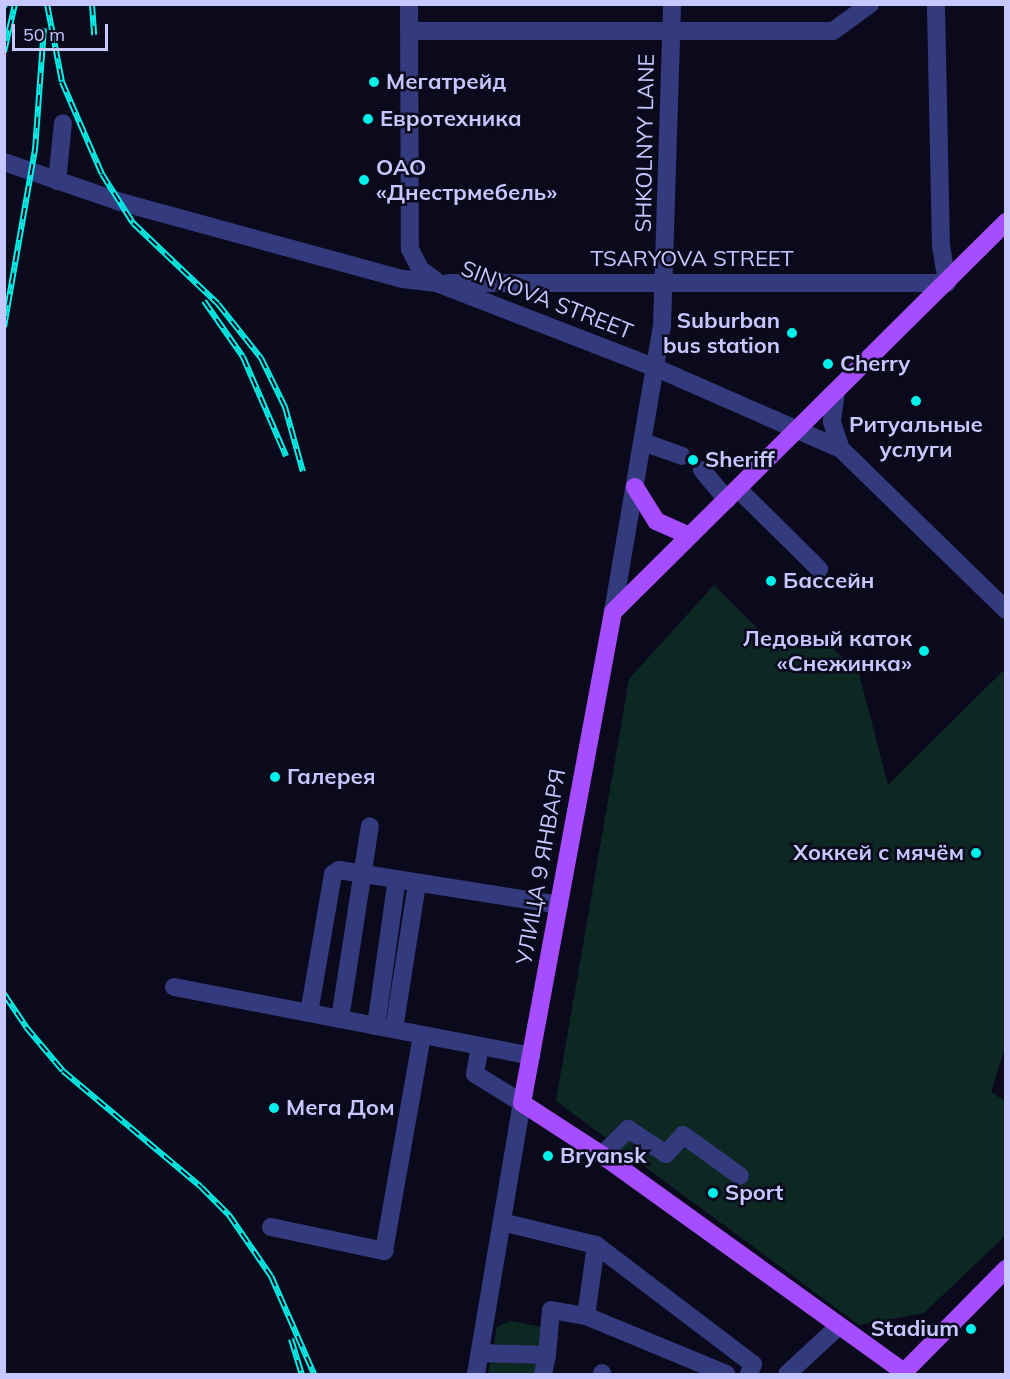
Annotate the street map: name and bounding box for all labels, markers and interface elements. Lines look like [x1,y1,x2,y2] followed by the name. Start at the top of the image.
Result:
[15,12,111,50] scale bar
[23,23,65,46] text: 50 m
[630,53,660,233] street label: SHKOLNYY LANE
[386,69,506,95] place label: Мегатрейд
[367,75,381,89] marker: Мегатрейд
[380,106,522,132] place label: Евротехника
[361,112,375,126] marker: Евротехника
[376,154,557,206] place label: ОАО «Днестрмебель»
[357,173,371,187] marker: ОАО «Днестрмебель»
[590,246,794,272] street label: TSARYOVA STREET
[457,255,637,345] street label: SINYOVA STREET
[663,307,780,358] place label: Suburban bus station
[785,326,799,340] marker: Suburban bus station
[840,351,910,377] place label: Cherry
[821,357,835,371] marker: Cherry
[909,394,923,408] marker: Ритуальные услуги
[849,411,983,463] place label: Ритуальные услуги
[705,447,775,473] place label: Sheriff
[686,453,700,467] marker: Sheriff
[783,568,874,594] place label: Бассейн
[764,574,778,588] marker: Бассейн
[743,625,912,676] place label: Ледовый каток «Снежинка»
[917,644,931,658] marker: Ледовый каток «Снежинка»
[287,764,376,790] place label: Галерея
[511,767,571,967] street label: УЛИЦА 9 ЯНВАРЯ
[268,770,282,784] marker: Галерея
[793,840,964,866] place label: Хоккей с мячём
[969,846,983,860] marker: Хоккей с мячём
[286,1095,395,1121] place label: Мега Дом
[267,1101,281,1115] marker: Мега Дом
[560,1143,646,1169] place label: Bryansk
[541,1149,555,1163] marker: Bryansk
[725,1180,783,1206] place label: Sport
[706,1186,720,1200] marker: Sport
[871,1316,959,1342] place label: Stadium
[964,1322,978,1336] marker: Stadium

